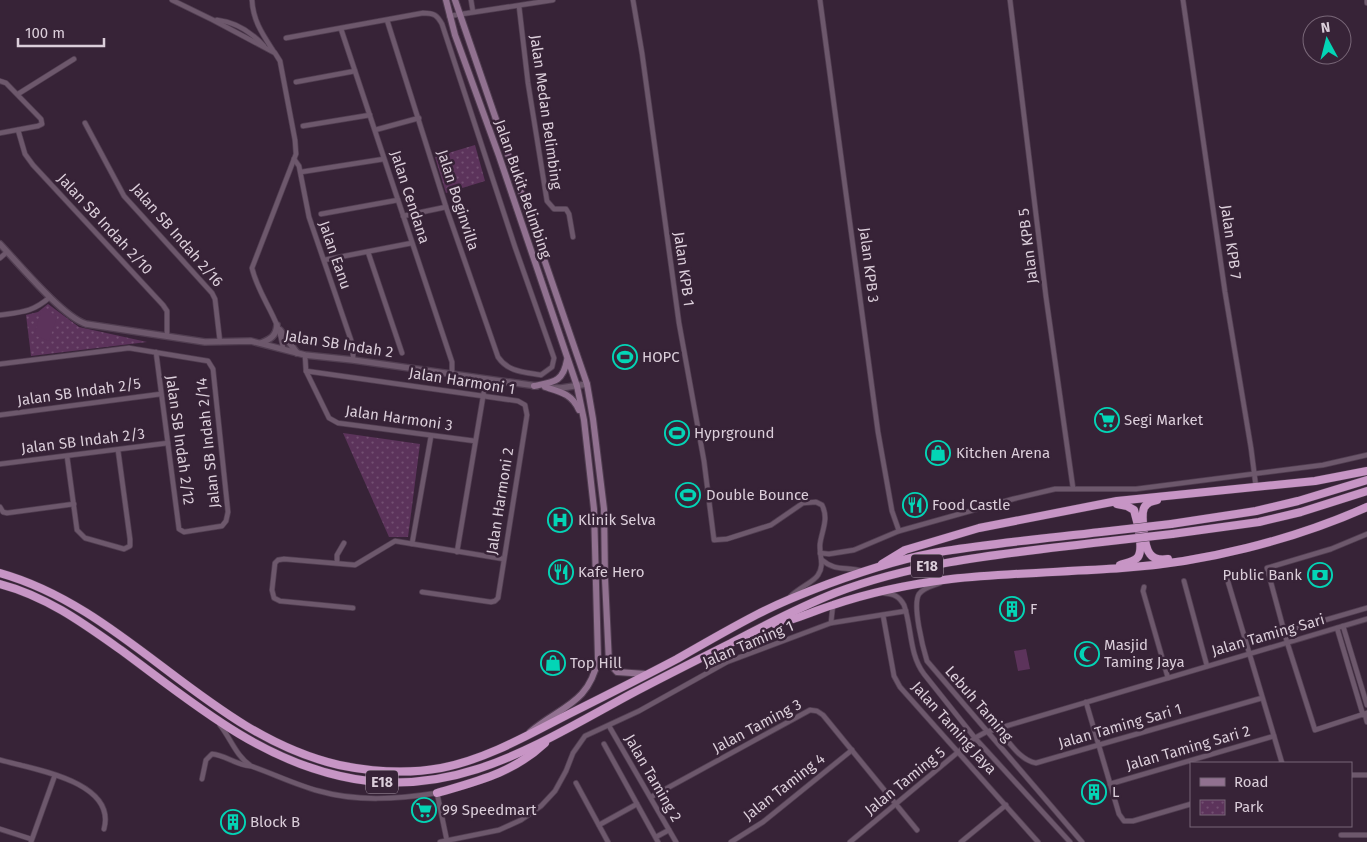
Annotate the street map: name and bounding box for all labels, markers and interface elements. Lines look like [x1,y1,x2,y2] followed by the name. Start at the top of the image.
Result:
[18,15,104,47] scale bar
[1302,15,1352,65] north arrow
[1320,19,1331,37] text: N
[25,24,65,42] text: 100 m
[526,33,566,191] street label: Jalan Medan Belimbing
[491,117,555,261] street label: Jalan Bukit Belimbing
[433,147,483,253] street label: Jalan Boginvilla
[386,148,434,246] street label: Jalan Cendana
[54,170,156,278] street label: Jalan SB Indah 2/10
[127,180,227,290] street label: Jalan SB Indah 2/16
[1217,204,1245,281] street label: Jalan KPB 7
[1014,207,1042,285] street label: Jalan KPB 5
[315,218,355,292] street label: Jalan Eanu
[855,226,883,304] street label: Jalan KPB 3
[670,231,698,307] street label: Jalan KPB 1
[283,327,395,361] street label: Jalan SB Indah 2
[612,344,638,370] sports icon: HOPC
[642,348,680,366] place label: HOPC
[408,364,516,398] street label: Jalan Harmoni 1
[16,374,142,410] street label: Jalan SB Indah 2/5
[162,374,198,506] street label: Jalan SB Indah 2/12
[192,377,224,509] street label: Jalan SB Indah 2/14
[344,402,454,434] street label: Jalan Harmoni 3
[1094,407,1120,433] supermarket icon: Segi Market
[1124,411,1204,429] place label: Segi Market
[664,420,690,446] sports icon: Hyprground
[20,424,146,458] street label: Jalan SB Indah 2/3
[694,424,774,442] place label: Hyprground
[925,440,951,466] shop icon: Kitchen Arena
[956,444,1050,462] place label: Kitchen Arena
[483,446,517,556] street label: Jalan Harmoni 2
[675,482,701,508] sports icon: Double Bounce
[706,486,809,504] place label: Double Bounce
[902,492,928,518] restaurant icon: Food Castle
[932,496,1010,514] place label: Food Castle
[547,507,573,533] hospital icon: Klinik Selva
[578,511,656,529] place label: Klinik Selva
[911,554,943,578] road number: E18
[548,559,574,585] restaurant icon: Kafe Hero
[1307,562,1333,588] bank icon: Public Bank
[578,563,644,581] place label: Kafe Hero
[1223,566,1302,584] place label: Public Bank
[999,596,1025,622] building icon: F
[1030,600,1037,618] place label: F
[1209,610,1327,660] street label: Jalan Taming Sari
[700,617,796,671] street label: Jalan Taming 1
[1104,636,1185,671] place label: Masjid Taming Jaya
[1074,641,1100,667] mosque icon: Masjid Taming Jaya
[540,650,566,676] shop icon: Top Hill
[570,654,622,672] place label: Top Hill
[941,662,1017,746] street label: Lebuh Taming
[908,678,1000,778] street label: Jalan Taming Jaya
[709,695,805,757] street label: Jalan Taming 3
[1056,700,1184,752] street label: Jalan Taming Sari 1
[1124,722,1252,774] street label: Jalan Taming Sari 2
[621,731,685,825] street label: Jalan Taming 2
[861,743,949,819] street label: Jalan Taming 5
[740,750,828,824] street label: Jalan Taming 4
[1190,762,1352,827] legend
[366,770,398,794] road number: E18
[1234,773,1269,791] text: Road
[1081,779,1107,805] building icon: L
[1112,783,1120,801] place label: L
[411,797,437,823] supermarket icon: 99 Speedmart
[1234,798,1264,816] text: Park
[442,801,537,819] place label: 99 Speedmart
[220,809,246,835] building icon: Block B
[250,813,300,831] place label: Block B

